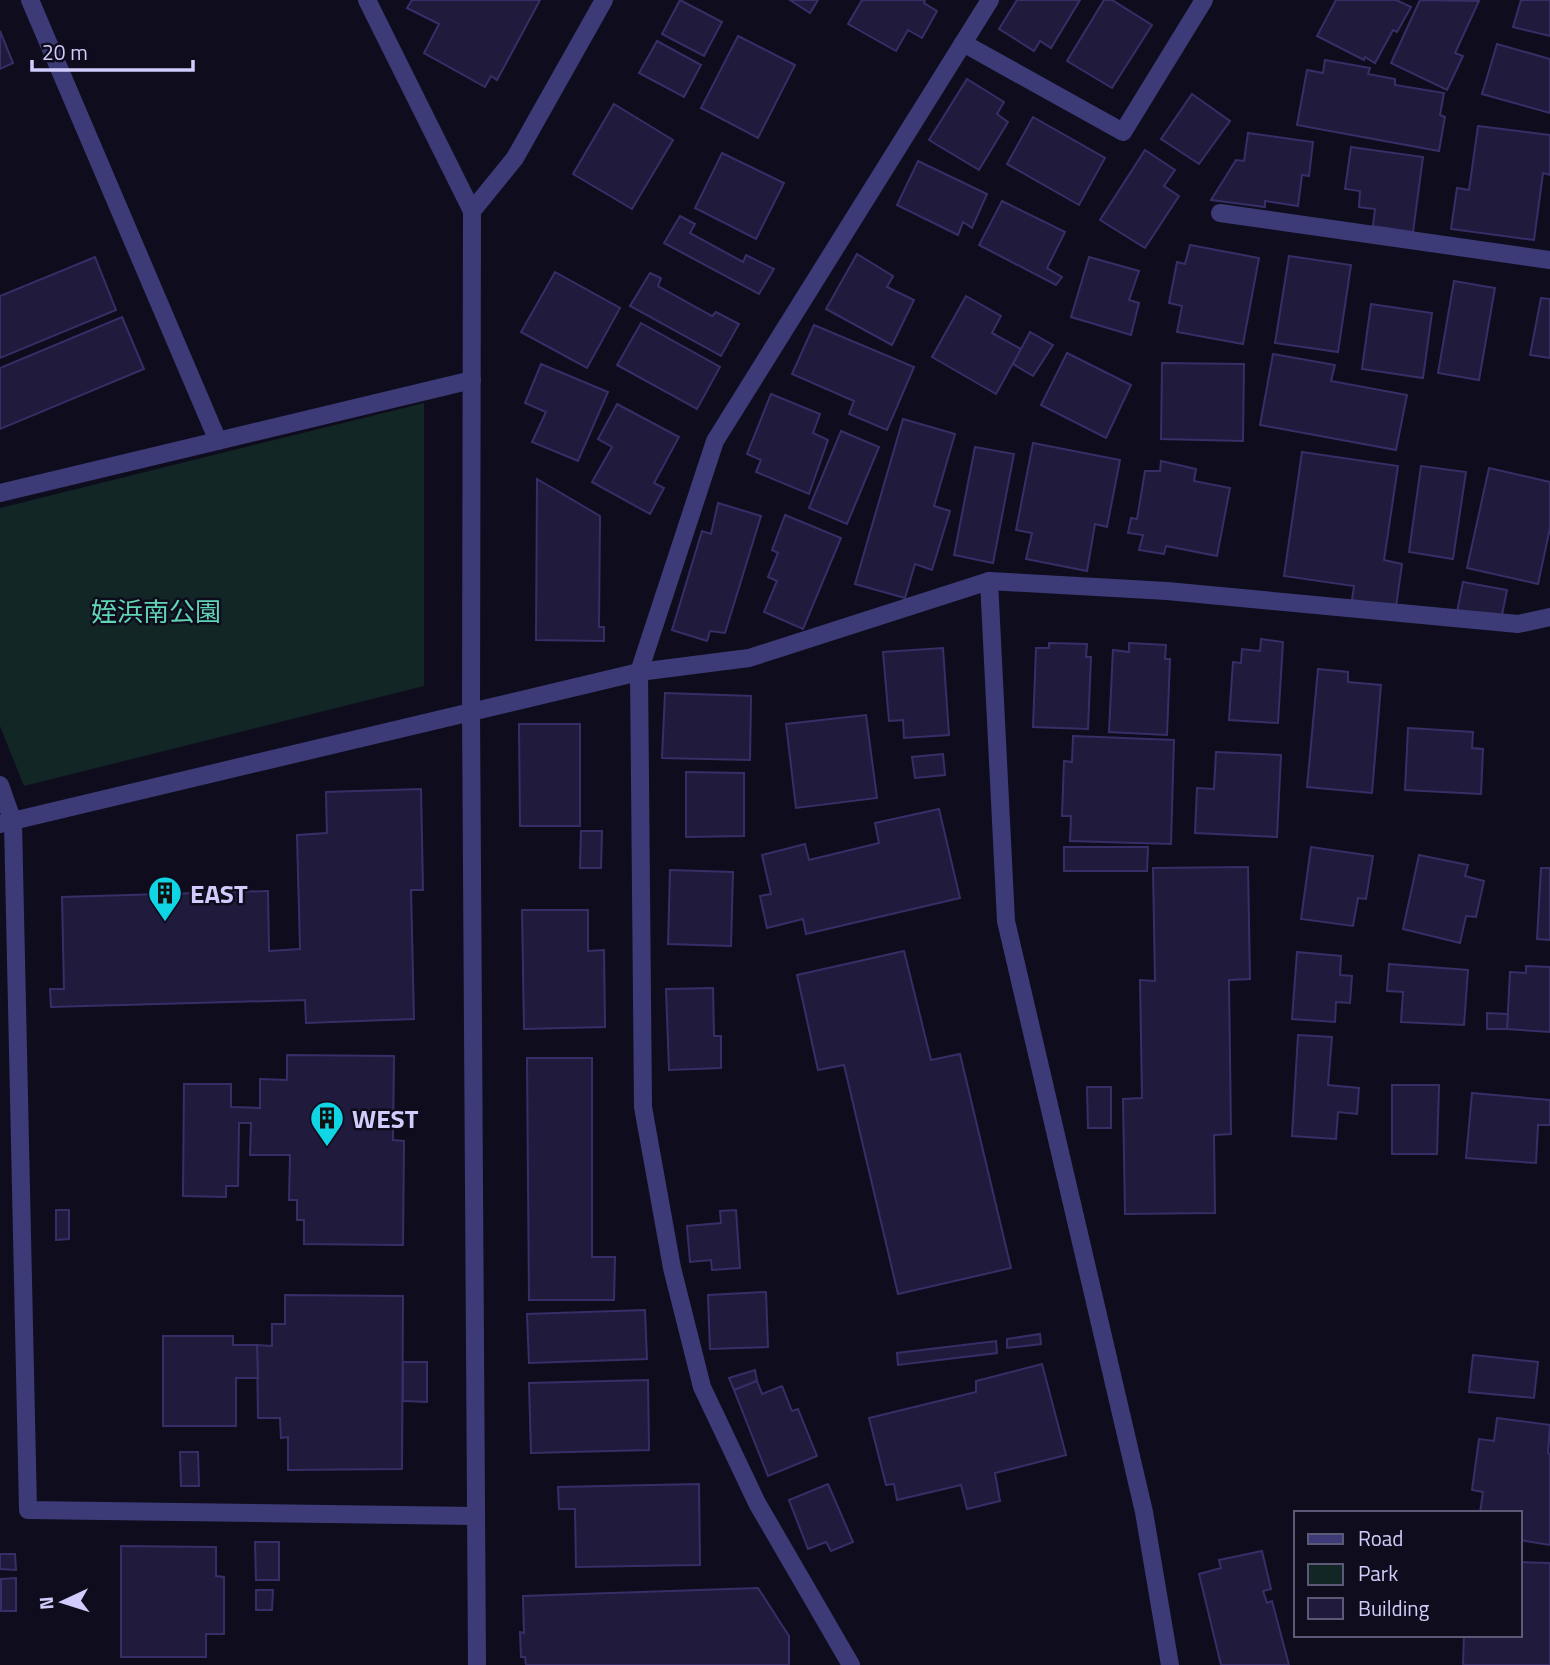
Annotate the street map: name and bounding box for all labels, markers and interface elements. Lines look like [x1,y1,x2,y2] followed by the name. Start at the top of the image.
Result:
[32,28,192,72] scale bar
[42,36,88,68] text: 20 m
[91,592,221,631] park label: 姪浜南公園
[146,874,184,923] building icon: EAST
[190,874,248,913] place label: EAST
[308,1099,346,1148] building icon: WEST
[352,1099,419,1138] place label: WEST
[1294,1511,1522,1637] legend
[1358,1522,1403,1554] text: Road
[1358,1557,1398,1589] text: Park
[28,1567,98,1637] north arrow
[1358,1592,1430,1624] text: Building
[31,1596,60,1611] text: N

